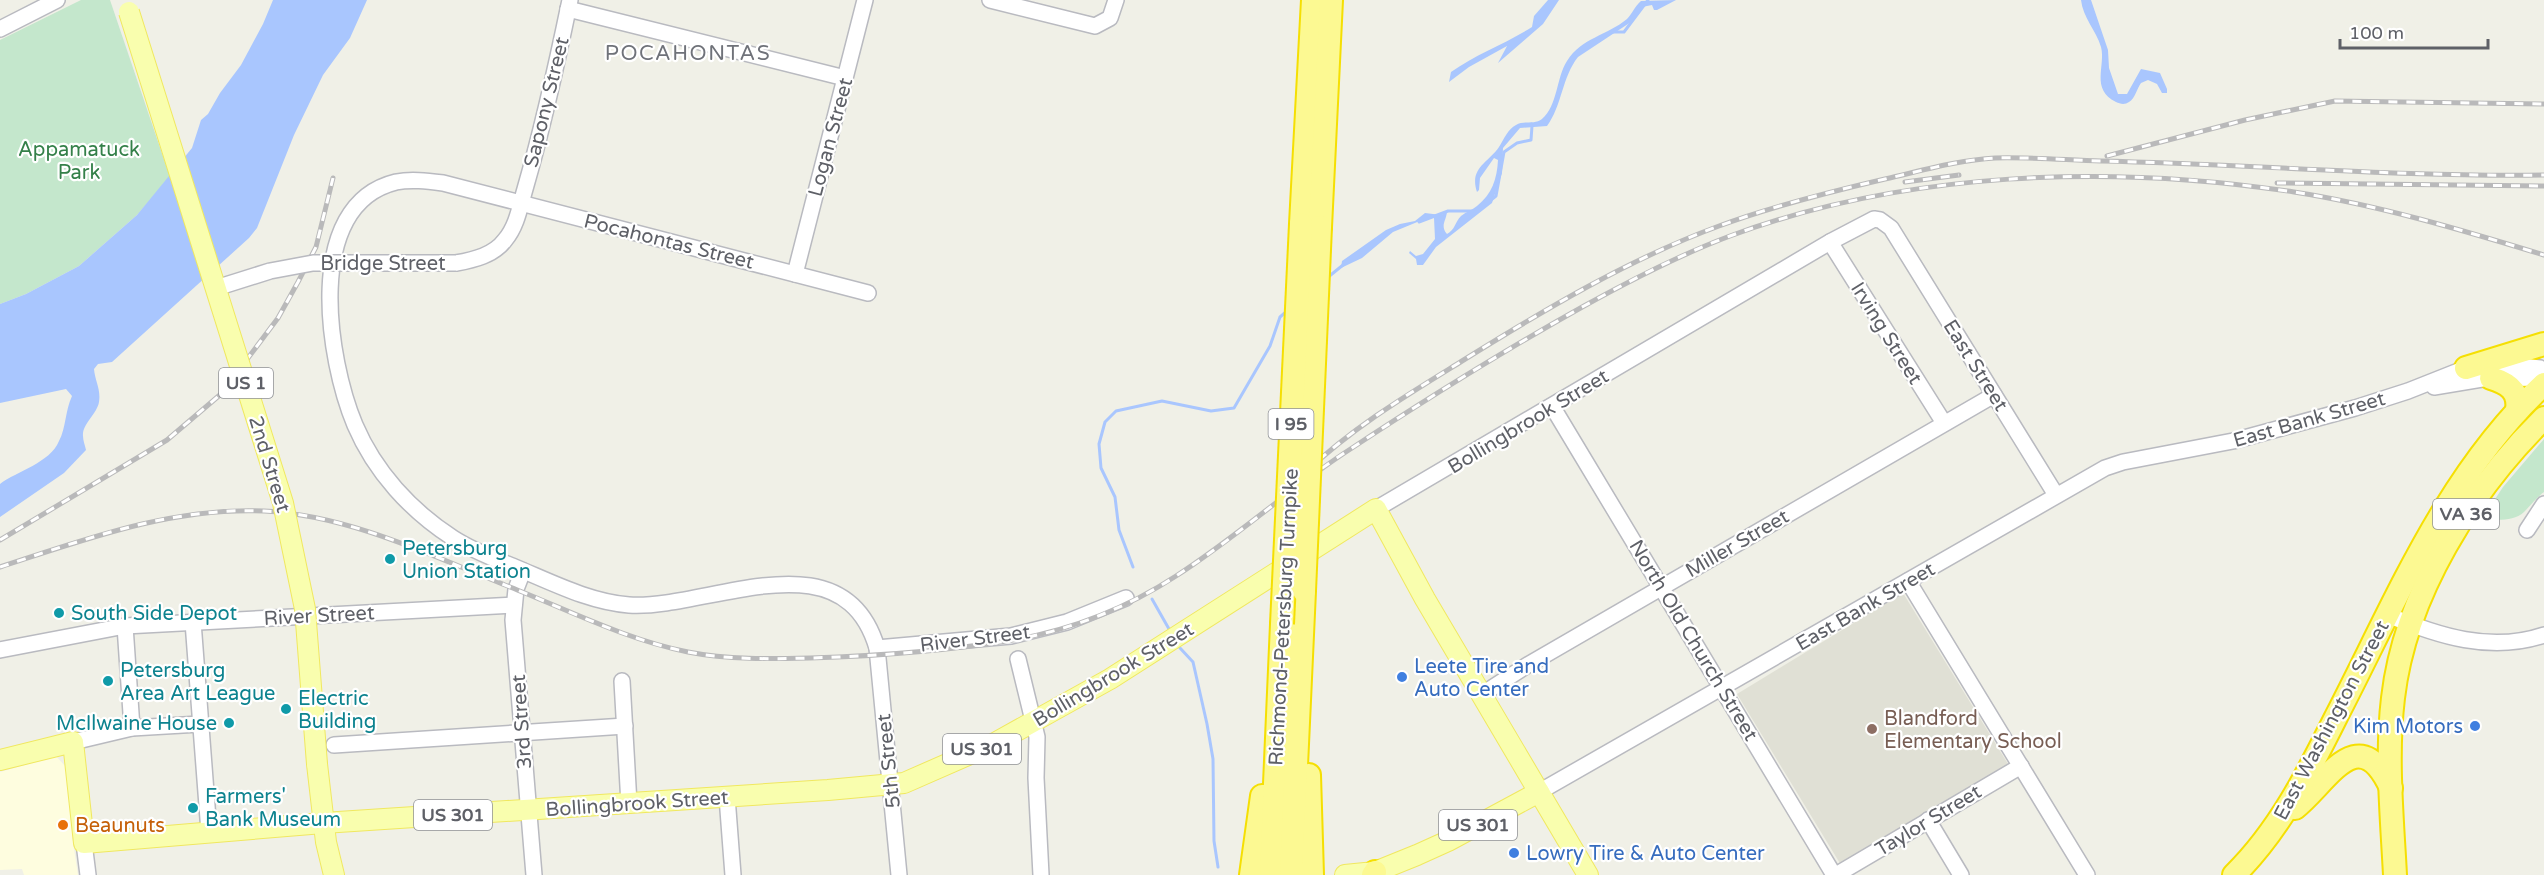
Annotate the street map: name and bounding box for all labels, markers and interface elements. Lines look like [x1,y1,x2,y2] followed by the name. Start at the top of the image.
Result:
[2340,12,2488,50] scale bar
[2349,22,2404,44] text: 100 m
[519,34,575,170] street label: Sapony Street
[605,41,771,66] district label: POCAHONTAS
[804,75,858,199] street label: Logan Street
[18,138,140,185] park label: Appamatuck Park
[581,209,757,275] street label: Pocahontas Street
[320,252,446,276] street label: Bridge Street
[1845,278,1927,389] street label: Irving Street
[1938,315,2013,416] street label: East Street
[1444,364,1614,479] street label: Bollingbrook Street
[219,368,273,398] road number: US 1
[2231,387,2388,453] street label: East Bank Street
[1268,409,1314,439] road number: I 95
[243,413,295,516] street label: 2nd Street
[1264,468,1304,766] street label: Richmond-Petersburg Turnpike
[2433,499,2499,529] road number: VA 36
[1682,504,1794,583] street label: Miller Street
[1624,536,1763,746] street label: North Old Church Street
[402,537,531,584] place label: Petersburg Union Station
[383,552,397,566] marker: Petersburg Union Station
[1792,557,1940,656] street label: East Bank Street
[263,601,375,631] street label: River Street
[71,602,238,626] place label: South Side Depot
[52,606,66,620] marker: South Side Depot
[2269,616,2395,824] street label: East Washington Street
[1029,617,1199,732] street label: Bollingbrook Street
[919,620,1032,658] street label: River Street
[1414,655,1549,702] place label: Leete Tire and Auto Center
[120,659,275,706] place label: Petersburg Area Art League
[1395,670,1409,684] marker: Leete Tire and Auto Center
[507,673,537,770] street label: 3rd Street
[101,674,115,688] marker: Petersburg Area Art League
[298,687,376,734] place label: Electric Building
[279,702,293,716] marker: Electric Building
[1884,707,2062,754] place label: Blandford Elementary School
[56,712,217,736] place label: McIlwaine House
[872,712,906,809] street label: 5th Street
[2353,715,2463,739] place label: Kim Motors
[222,716,236,730] marker: McIlwaine House
[2468,719,2482,733] marker: Kim Motors
[1865,722,1879,736] marker: Blandford Elementary School
[943,734,1021,764] road number: US 301
[1871,780,1986,862] street label: Taylor Street
[205,785,341,832] place label: Farmers' Bank Museum
[545,786,730,822] street label: Bollingbrook Street
[414,800,492,830] road number: US 301
[186,801,200,815] marker: Farmers' Bank Museum
[1439,810,1517,840] road number: US 301
[75,814,165,838] place label: Beaunuts
[56,818,70,832] marker: Beaunuts
[1526,842,1765,866] place label: Lowry Tire & Auto Center
[1507,846,1521,860] marker: Lowry Tire & Auto Center

